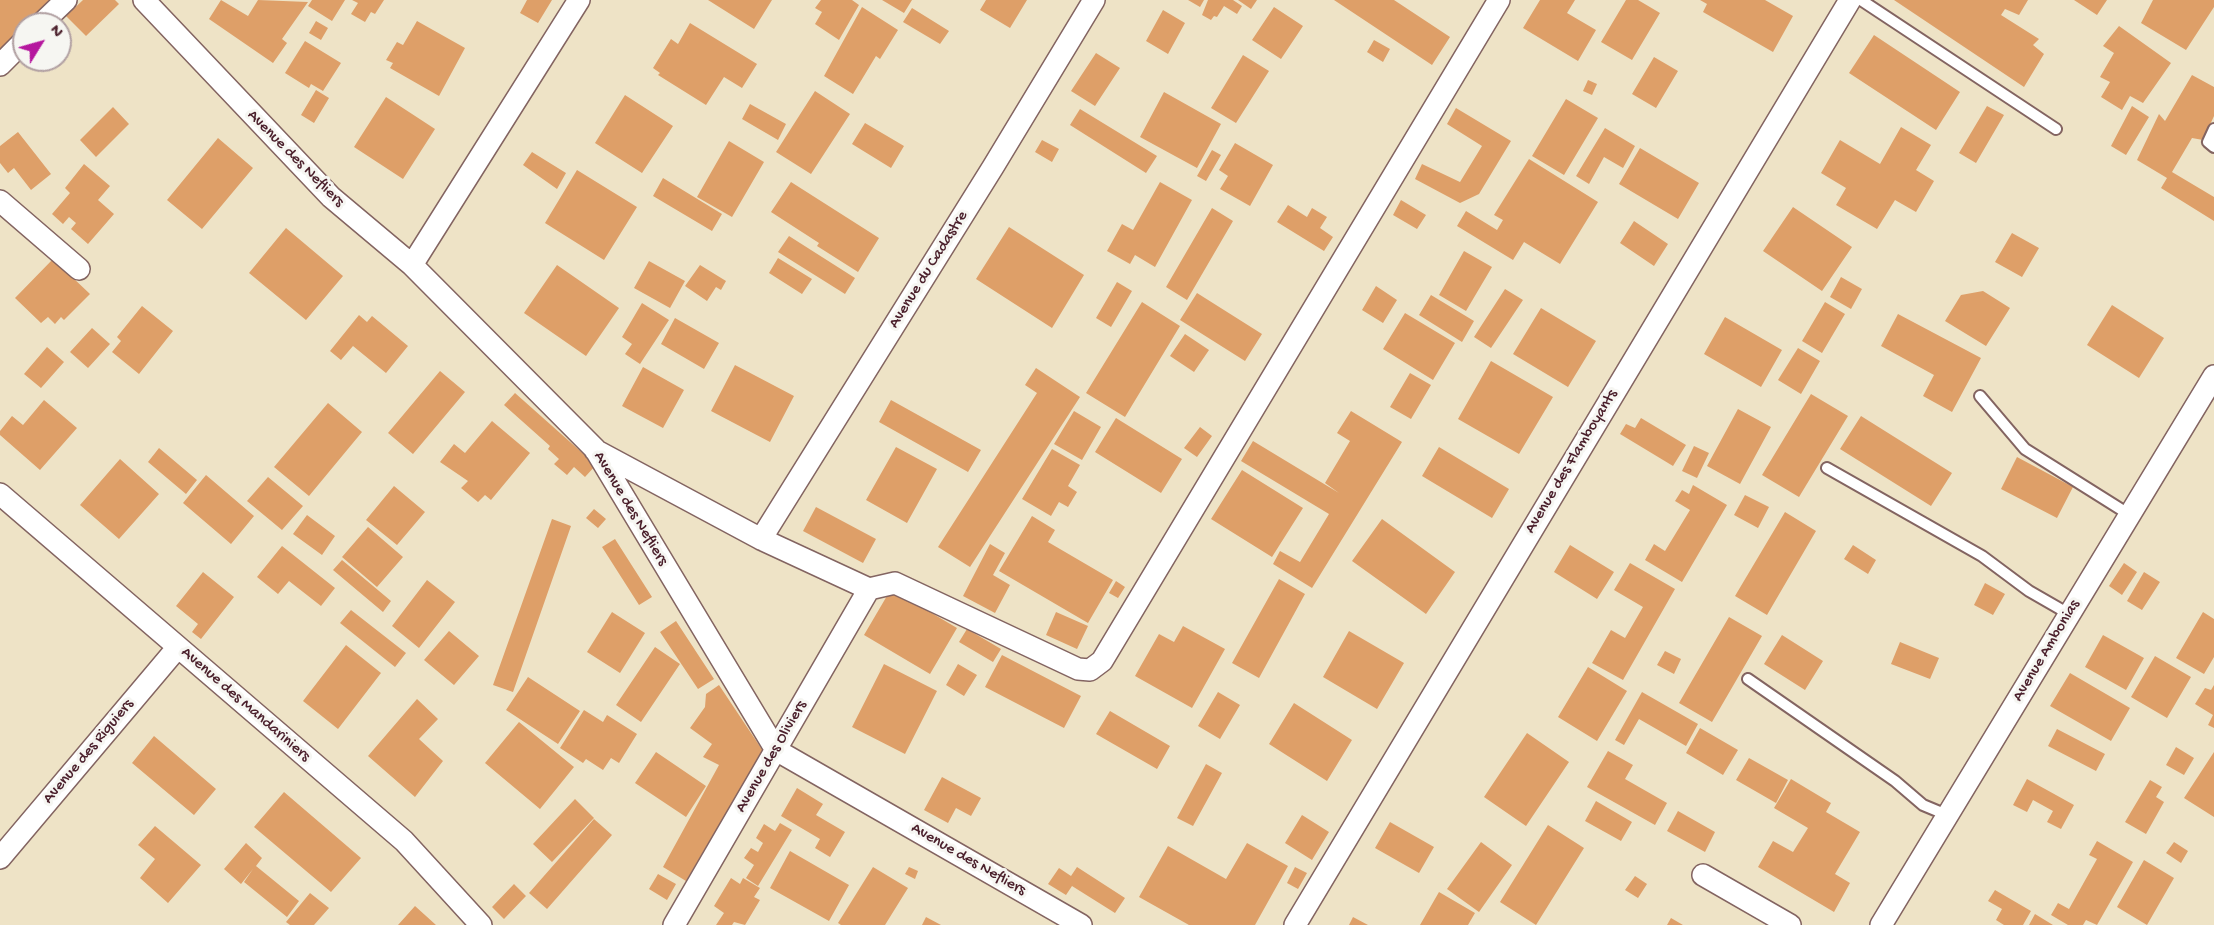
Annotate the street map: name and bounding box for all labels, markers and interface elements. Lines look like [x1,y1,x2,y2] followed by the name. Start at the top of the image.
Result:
[12,12,72,72] north arrow
[44,22,66,42] text: N
[242,106,348,212] street label: Avenue des Nefliers
[885,208,973,332] street label: Avenue du Cadastre
[1521,386,1623,538] street label: Avenue des Flamboyants
[588,449,672,569] street label: Avenue des Nefliers
[2009,597,2085,705] street label: Avenue Ambonias
[176,644,314,766] street label: Avenue des Mandariniers
[40,696,138,808] street label: Avenue des Riguiers
[732,698,812,816] street label: Avenue des Oliviers
[907,819,1029,901] street label: Avenue des Nefliers

